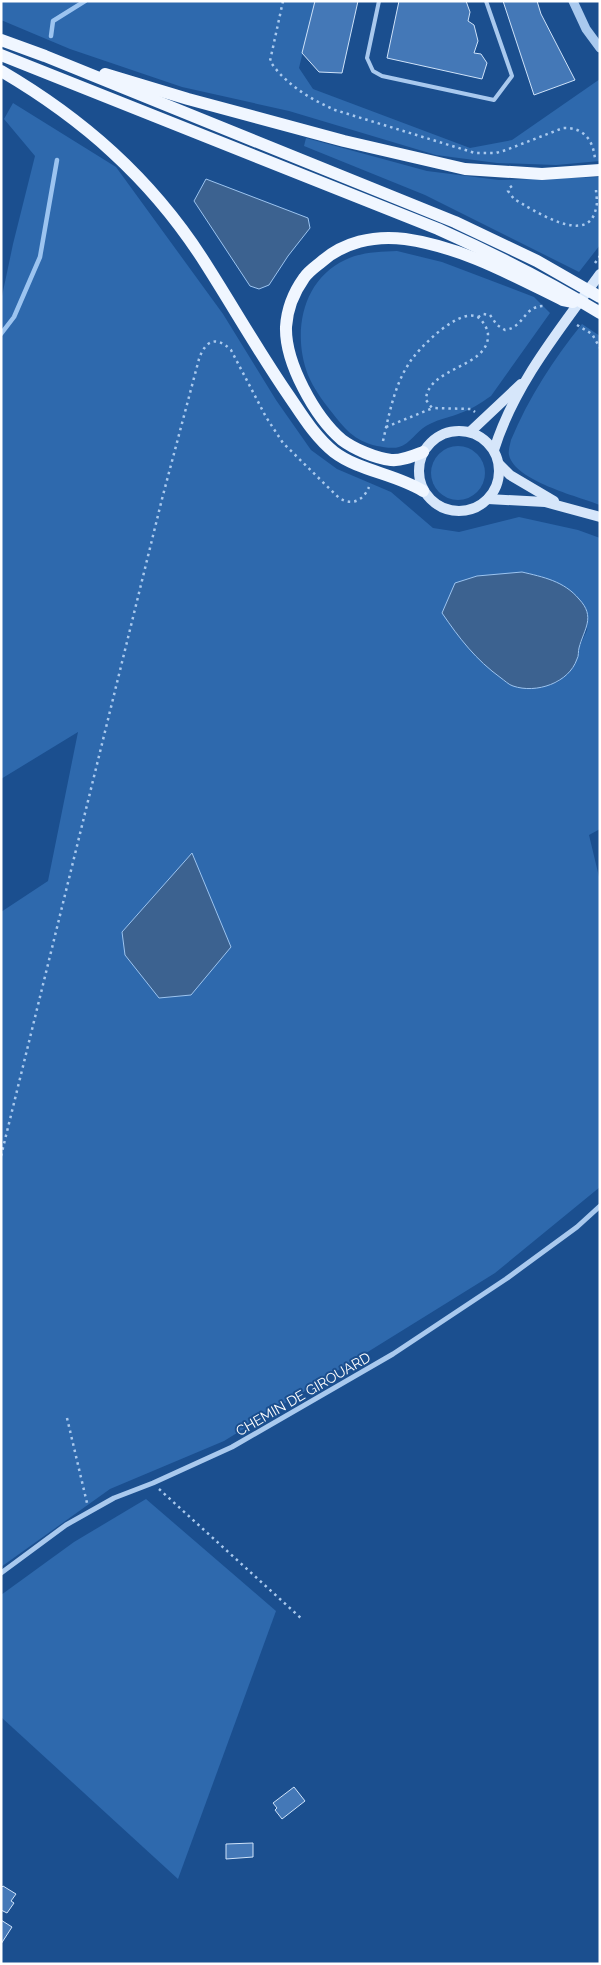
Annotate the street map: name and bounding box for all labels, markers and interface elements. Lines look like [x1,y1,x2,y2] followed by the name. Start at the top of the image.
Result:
[233,1349,373,1439] street label: CHEMIN DE GIROUARD

